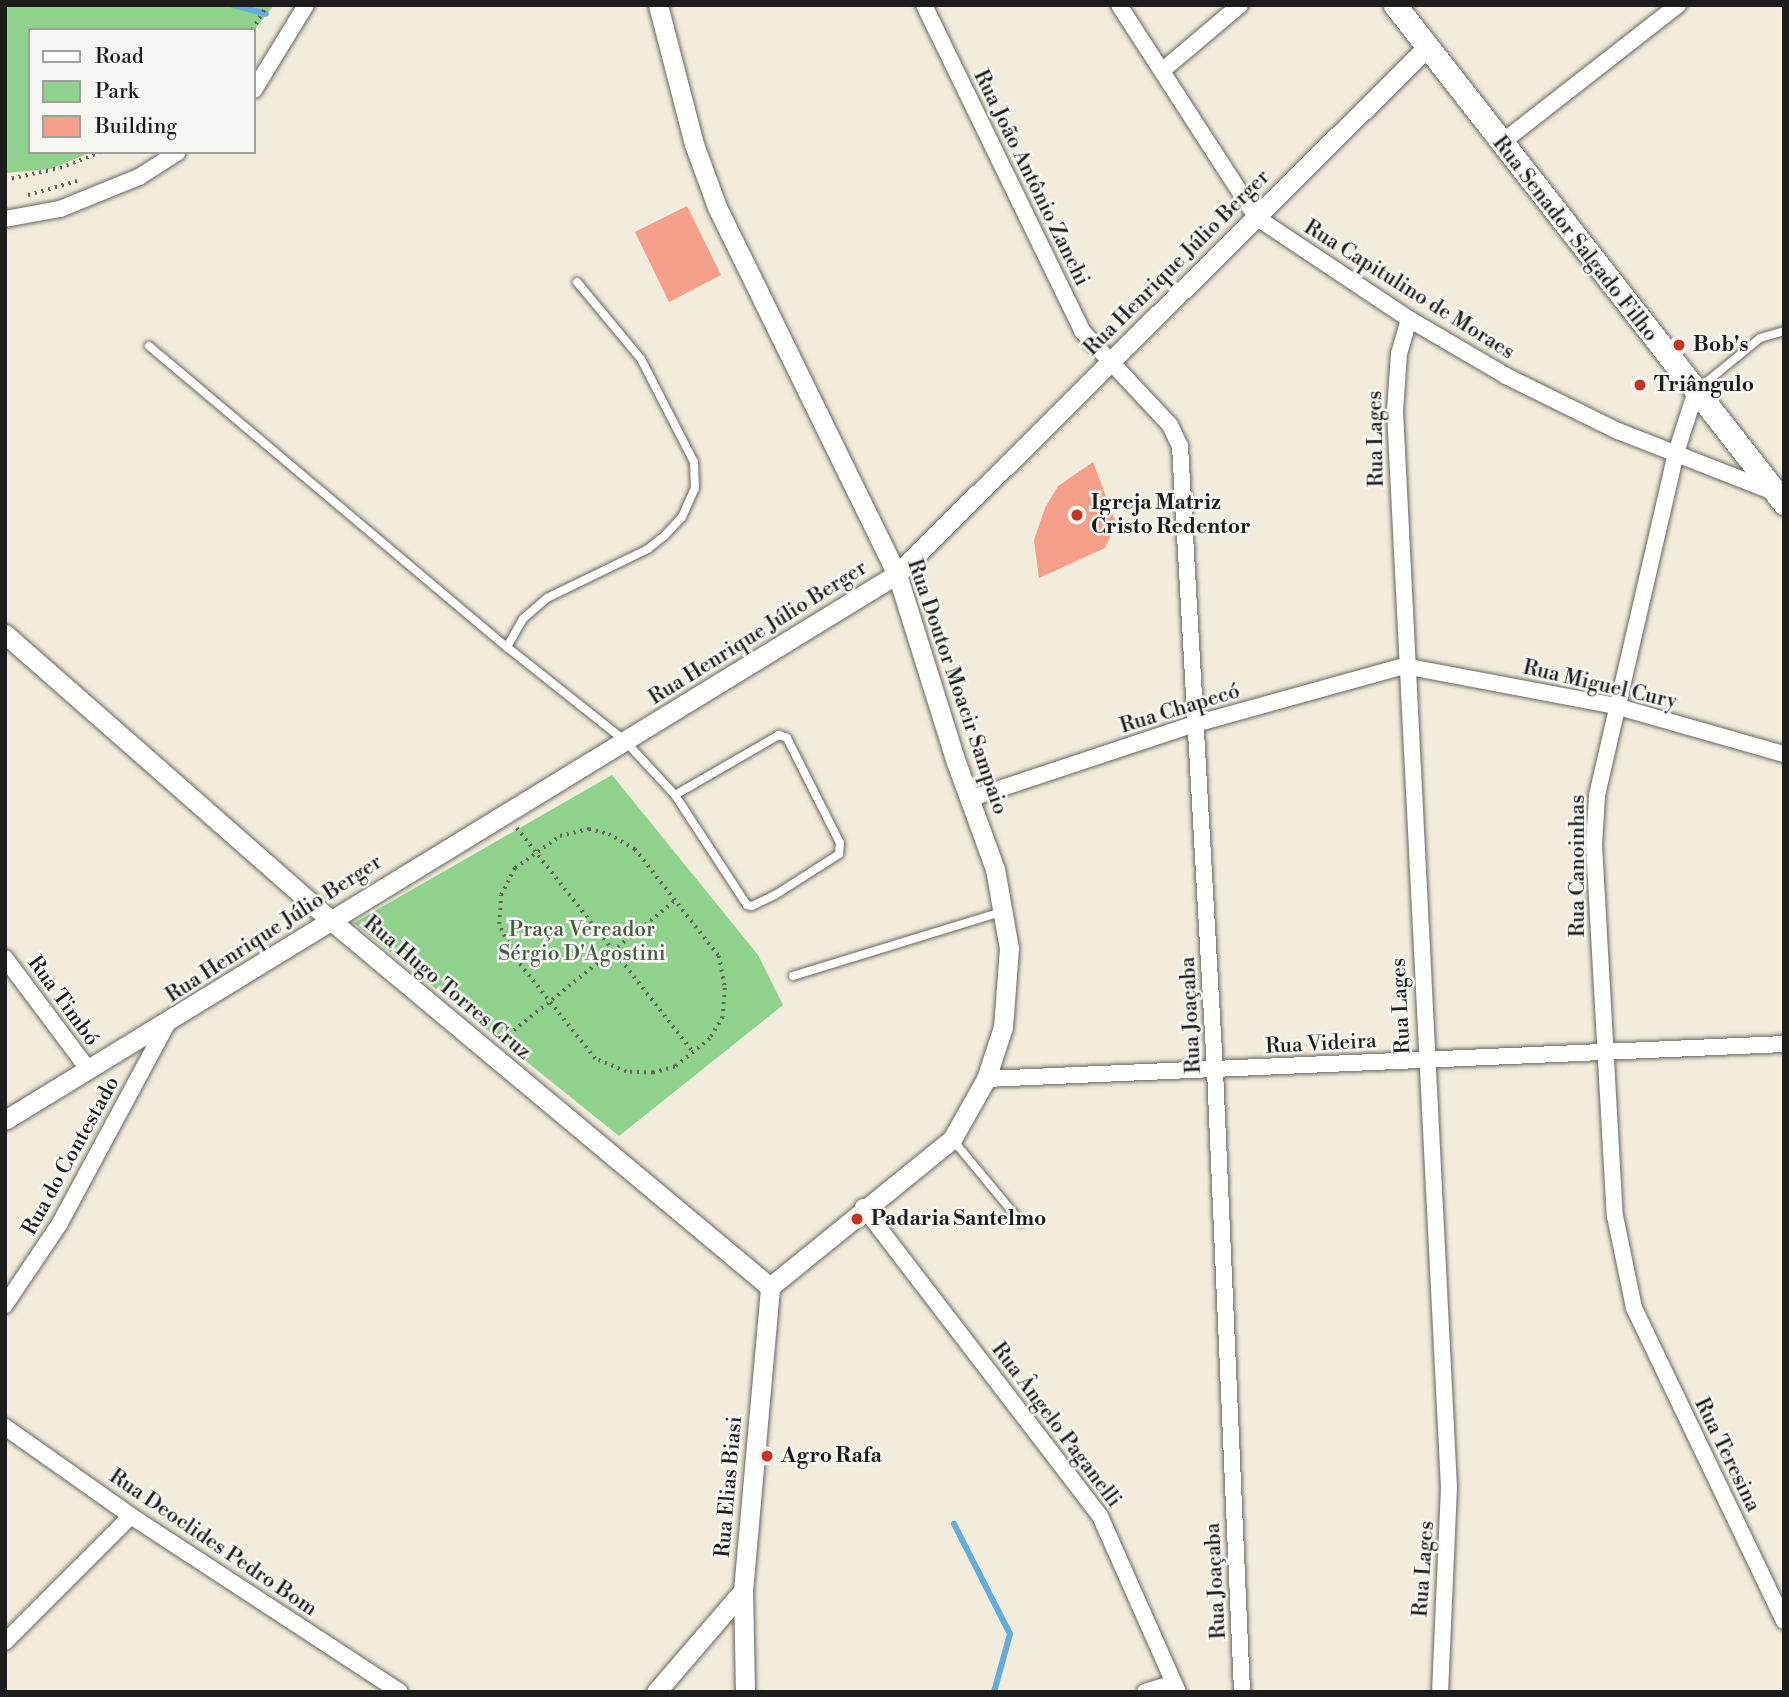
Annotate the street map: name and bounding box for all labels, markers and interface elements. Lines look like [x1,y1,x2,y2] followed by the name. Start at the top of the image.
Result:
[28,28,256,154] legend
[95,44,144,70] text: Road
[968,66,1094,290] street label: Rua João Antônio Zanchi
[95,79,139,105] text: Park
[95,114,177,140] text: Building
[1487,131,1663,347] street label: Rua Senador Salgado Filho
[1079,165,1275,361] street label: Rua Henrique Júlio Berger
[1299,215,1519,365] street label: Rua Capitulino de Moraes
[1693,332,1749,358] place label: Bob's
[1671,337,1687,353] marker: Bob's
[1654,372,1754,398] place label: Triângulo
[1632,377,1648,393] marker: Triângulo
[1363,391,1389,487] street label: Rua Lages
[1091,490,1251,540] place label: Igreja Matriz Cristo Redentor
[1069,507,1085,523] marker: Igreja Matriz Cristo Redentor
[644,555,872,711] street label: Rua Henrique Júlio Berger
[901,556,1013,818] street label: Rua Doutor Moacir Sampaio
[1521,655,1679,715] street label: Rua Miguel Cury
[1117,679,1243,739] street label: Rua Chapecó
[1565,795,1591,937] street label: Rua Canoinhas
[161,850,387,1008] street label: Rua Henrique Júlio Berger
[358,911,536,1065] street label: Rua Hugo Torres Cruz
[498,917,666,967] park label: Praça Vereador Sérgio D'Agostini
[22,951,104,1051] street label: Rua Timbó
[1175,956,1207,1074] street label: Rua Joaçaba
[1386,957,1416,1055] street label: Rua Lages
[1265,1029,1377,1059] street label: Rua Videira
[17,1072,125,1240] street label: Rua do Contestado
[871,1206,1046,1232] place label: Padaria Santelmo
[849,1211,865,1227] marker: Padaria Santelmo
[986,1338,1126,1512] street label: Rua Ângelo Paganelli
[1689,1394,1765,1516] street label: Rua Teresina
[710,1415,748,1559] street label: Rua Elias Biasi
[781,1443,882,1469] place label: Agro Rafa
[759,1448,775,1464] marker: Agro Rafa
[104,1464,322,1622] street label: Rua Deoclides Pedro Bom
[1408,1520,1440,1618] street label: Rua Lages
[1200,1522,1232,1640] street label: Rua Joaçaba

